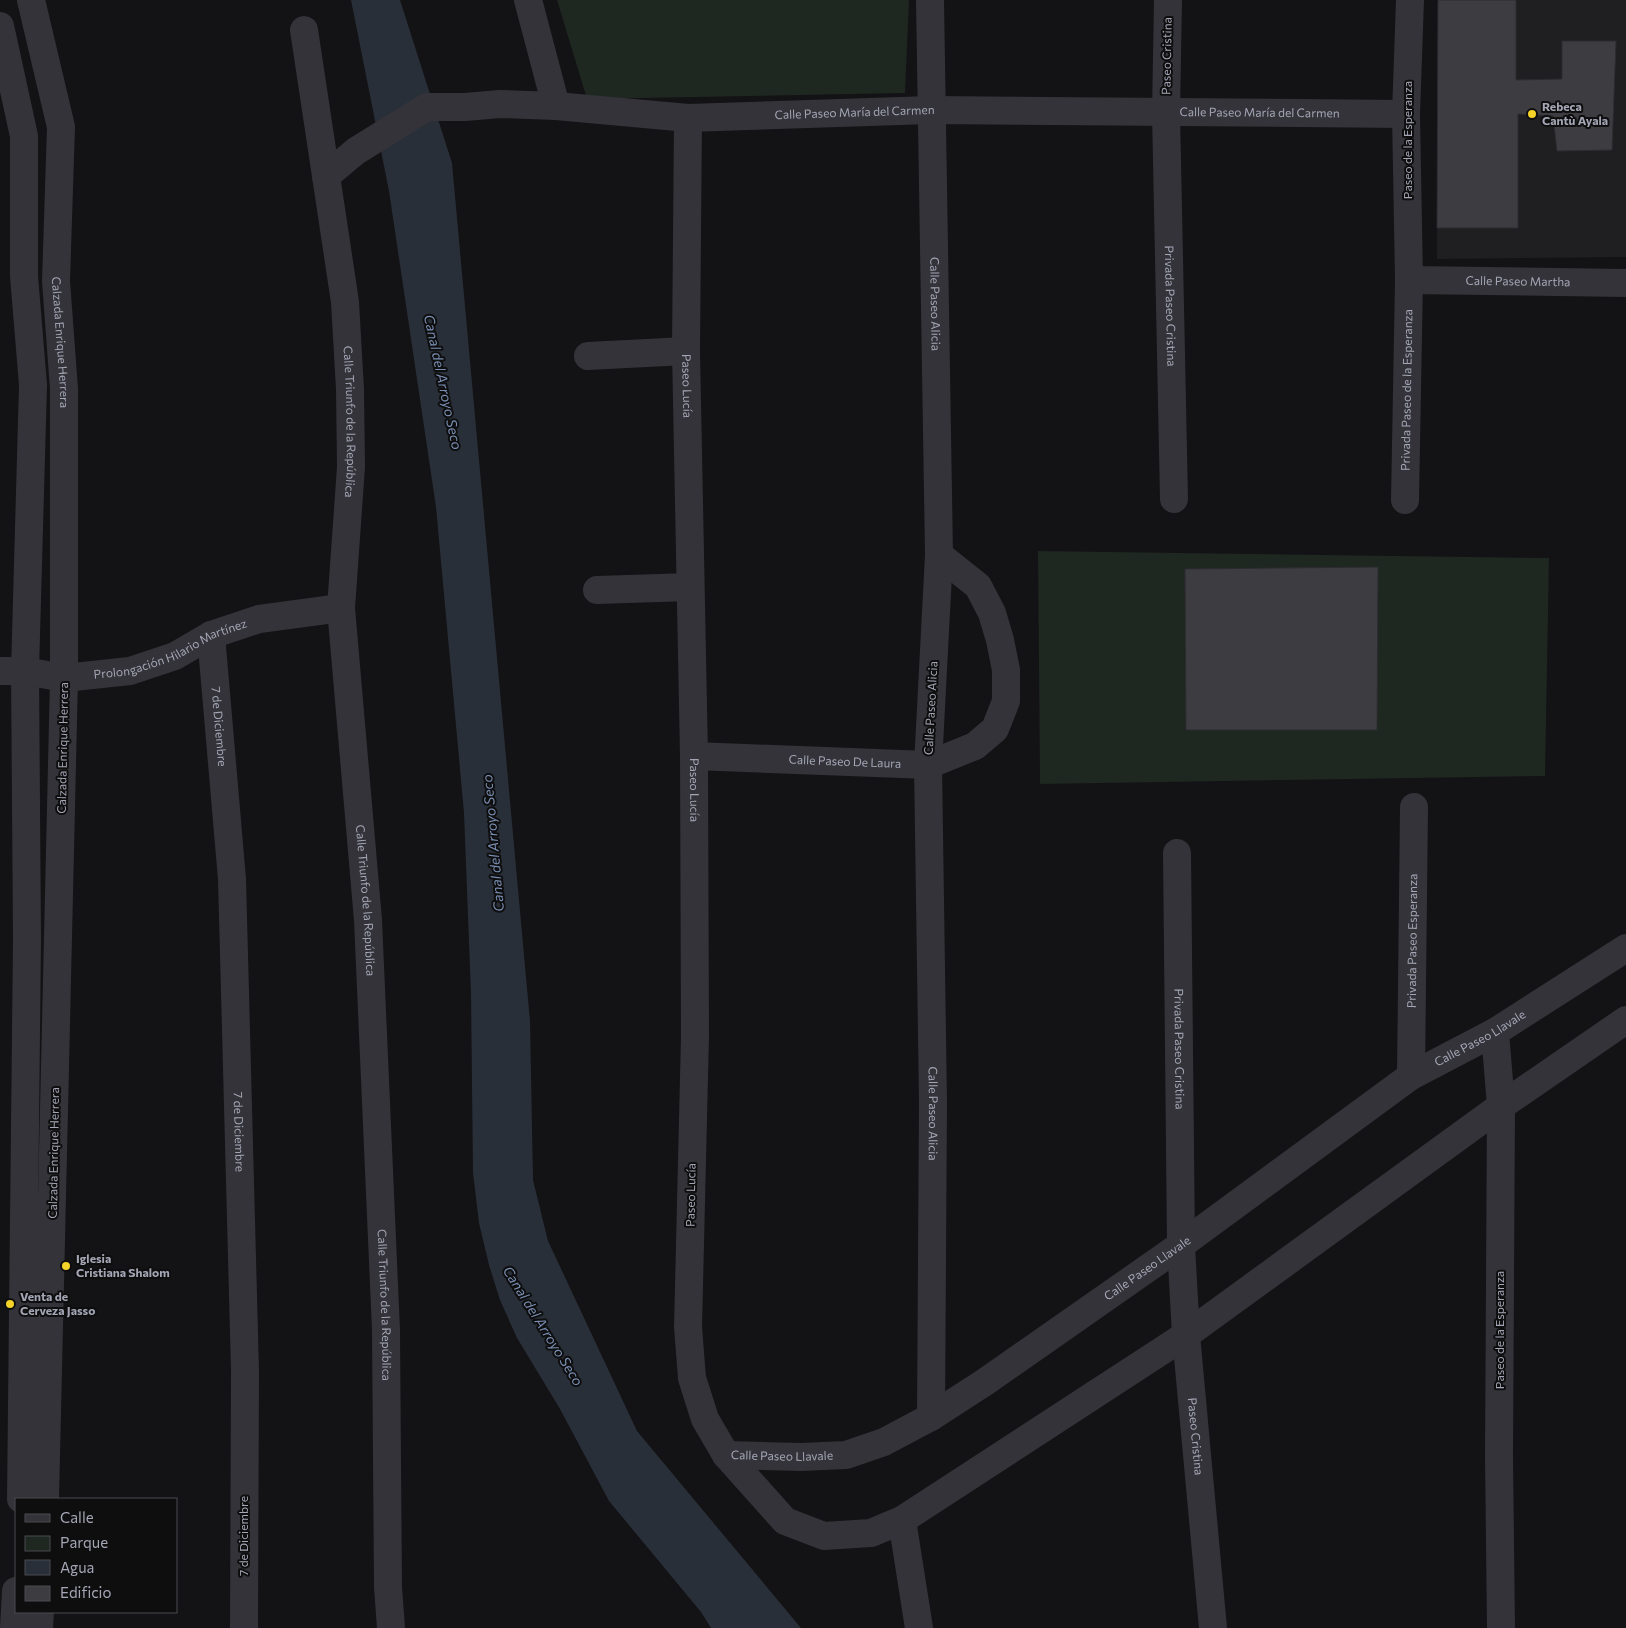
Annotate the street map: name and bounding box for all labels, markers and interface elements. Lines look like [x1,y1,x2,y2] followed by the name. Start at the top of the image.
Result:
[1158,17,1174,95] street label: Paseo Cristina
[1400,81,1414,199] street label: Paseo de la Esperanza
[1542,99,1608,127] place label: Rebeca Cantù Ayala
[774,102,935,121] street label: Calle Paseo María del Carmen
[1179,104,1340,119] street label: Calle Paseo María del Carmen
[1526,108,1538,120] marker: Rebeca Cantù Ayala
[1163,245,1179,367] street label: Privada Paseo Cristina
[928,257,944,351] street label: Calle Paseo Alicia
[1465,273,1571,288] street label: Calle Paseo Martha
[50,276,72,408] street label: Calzada Enrique Herrera
[1398,309,1414,471] street label: Privada Paseo de la Esperanza
[421,313,466,451] water label: Canal del Arroyo Seco
[342,345,359,498] street label: Calle Triunfo de la República
[680,354,695,418] street label: Paseo Lucía
[93,616,248,681] street label: Prolongación Hilario Martínez
[921,661,939,755] street label: Calle Paseo Alicia
[54,682,70,814] street label: Calzada Enrique Herrera
[209,686,230,767] street label: 7 de Diciembre
[788,752,902,770] street label: Calle Paseo De Laura
[688,758,702,822] street label: Paseo Lucía
[478,774,507,912] water label: Canal del Arroyo Seco
[354,824,378,976] street label: Calle Triunfo de la República
[1404,874,1419,1008] street label: Privada Paseo Esperanza
[1172,988,1188,1110] street label: Privada Paseo Cristina
[1432,1006,1528,1069] street label: Calle Paseo Llavale
[926,1066,941,1161] street label: Calle Paseo Alicia
[45,1087,61,1219] street label: Calzada Enrique Herrera
[232,1092,248,1172] street label: 7 de Diciembre
[682,1163,698,1227] street label: Paseo Lucía
[376,1229,394,1381] street label: Calle Triunfo de la República
[1101,1233,1193,1303] street label: Calle Paseo Llavale
[76,1251,170,1279] place label: Iglesia Cristiana Shalom
[60,1260,72,1272] marker: Iglesia Cristiana Shalom
[500,1263,587,1389] water label: Canal del Arroyo Seco
[1492,1271,1506,1389] street label: Paseo de la Esperanza
[20,1289,95,1318] place label: Venta de Cerveza Jasso
[4,1298,16,1310] marker: Venta de Cerveza Jasso
[1186,1397,1207,1476] street label: Paseo Cristina
[731,1447,833,1463] street label: Calle Paseo Llavale
[236,1496,250,1576] street label: 7 de Diciembre
[15,1498,178,1613] legend
[60,1508,94,1526] text: Calle
[60,1533,108,1551] text: Parque
[60,1558,94,1576] text: Agua
[60,1583,111,1601] text: Edificio

